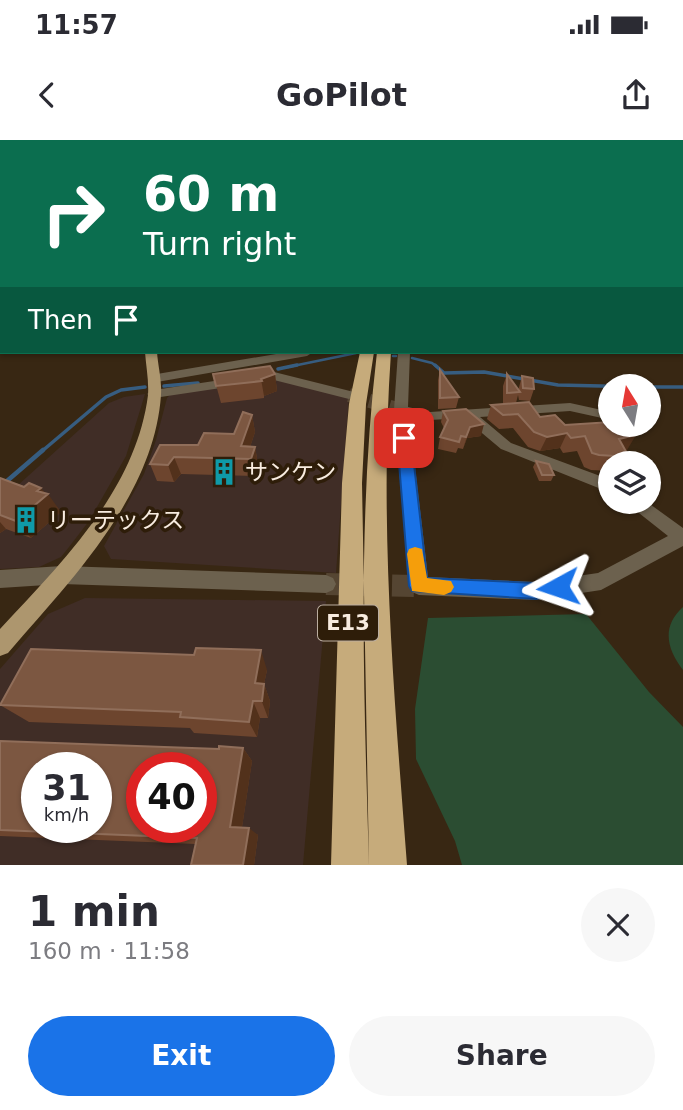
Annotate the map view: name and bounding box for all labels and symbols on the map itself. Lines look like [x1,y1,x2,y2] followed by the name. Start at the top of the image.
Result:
[598,374,662,438] north arrow
[374,408,434,468] pin
[209,457,239,487] building icon: サンケン
[245,459,336,485] place label: サンケン
[11,505,41,535] building icon: リーテックス
[47,507,184,533] place label: リーテックス
[521,550,595,624] position arrow
[318,606,378,640] road number: E13
[126,752,217,843] speed limit sign: 40

